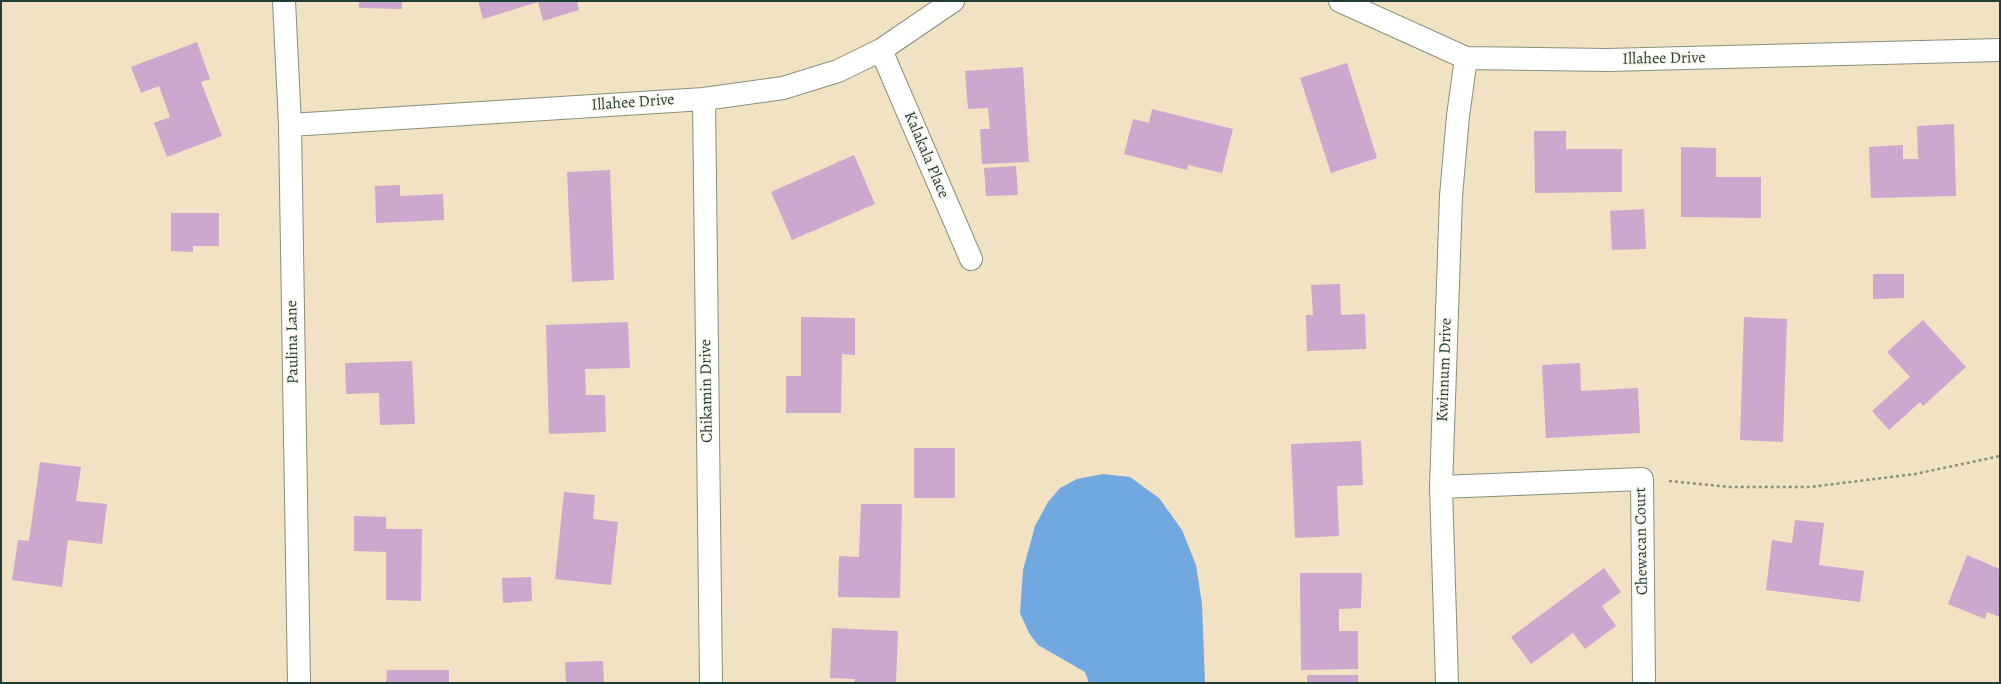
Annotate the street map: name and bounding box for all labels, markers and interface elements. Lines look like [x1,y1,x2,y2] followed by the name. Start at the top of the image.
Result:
[1622,49,1706,69] street label: Illahee Drive
[591,91,675,115] street label: Illahee Drive
[899,109,953,201] street label: Kalakala Place
[283,300,303,384] street label: Paulina Lane
[1434,318,1456,422] street label: Kwinnum Drive
[696,339,718,443] street label: Chikamin Drive
[1631,487,1653,595] street label: Chewacan Court

